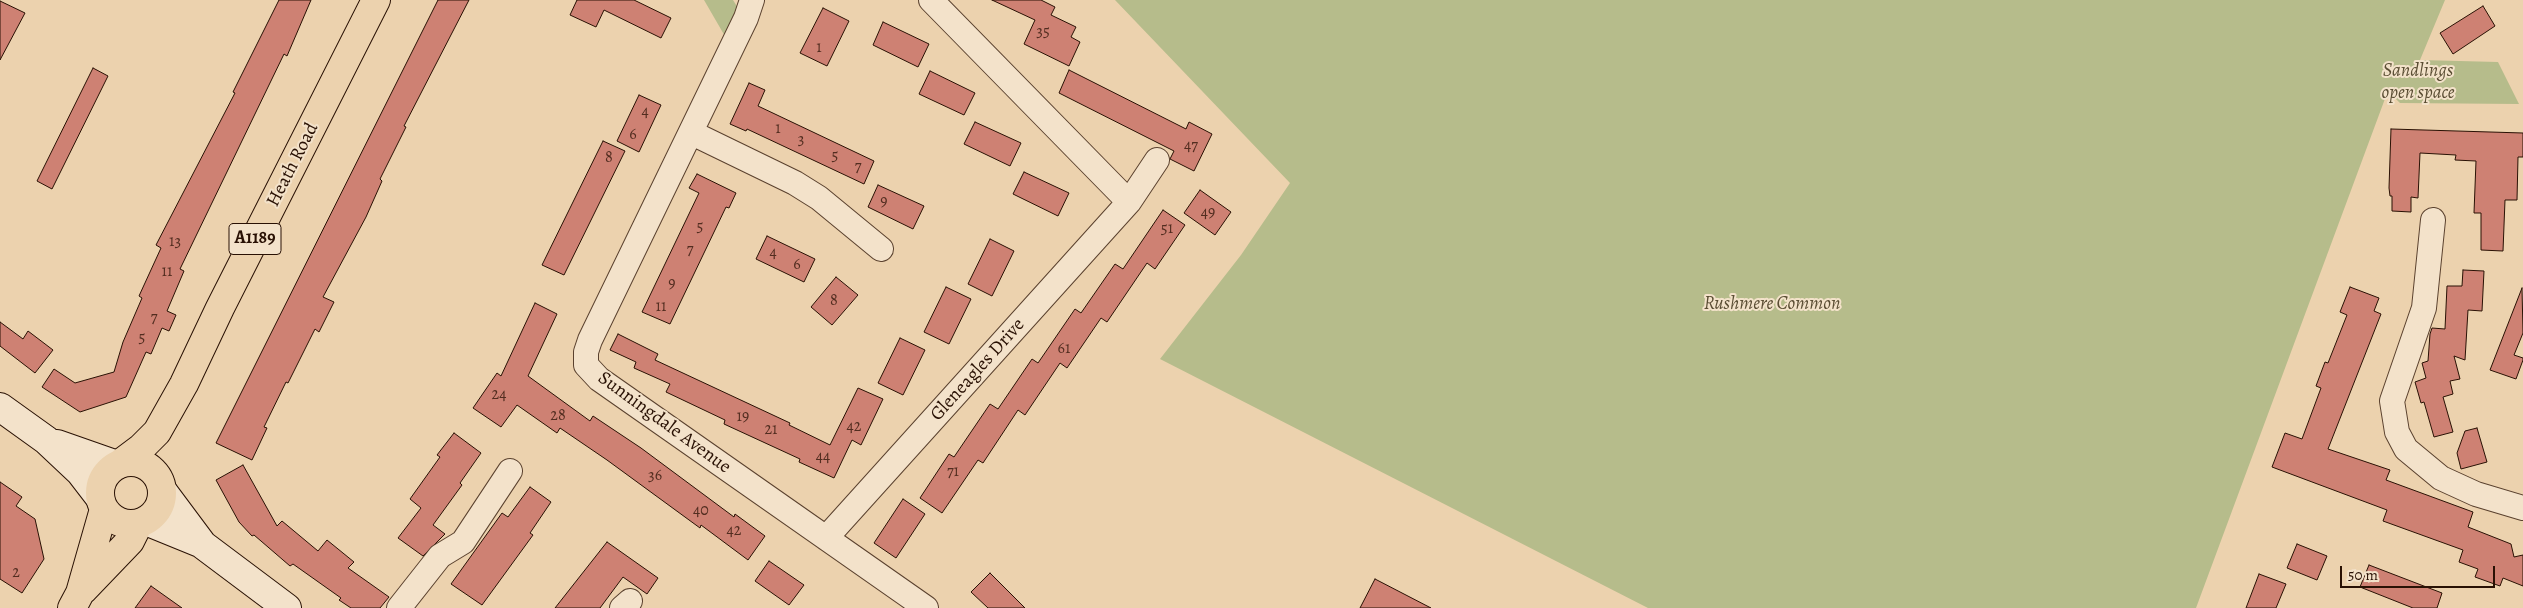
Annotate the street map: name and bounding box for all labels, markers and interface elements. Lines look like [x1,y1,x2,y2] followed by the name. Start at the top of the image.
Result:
[1036,22,1050,42] house number: 35
[816,38,822,58] house number: 1
[2381,60,2455,104] park label: Sandlings open space
[641,102,649,122] house number: 4
[262,119,324,211] street label: Heath Road
[775,119,781,139] house number: 1
[629,125,637,145] house number: 6
[798,130,804,150] house number: 3
[1184,136,1198,156] house number: 47
[832,146,838,166] house number: 5
[605,148,613,168] house number: 8
[855,157,861,177] house number: 7
[880,192,888,212] house number: 9
[1201,203,1215,223] house number: 49
[697,217,703,237] house number: 5
[1161,219,1173,239] house number: 51
[229,223,281,254] road number: A1189
[169,232,181,252] house number: 13
[687,240,693,260] house number: 7
[769,243,777,263] house number: 4
[793,255,801,275] house number: 6
[162,262,172,282] house number: 11
[668,274,676,294] house number: 9
[830,291,838,311] house number: 8
[1704,293,1840,315] park label: Rushmere Common
[656,297,666,317] house number: 11
[151,308,157,328] house number: 7
[926,314,1030,426] street label: Gleneagles Drive
[139,328,145,348] house number: 5
[1058,339,1070,359] house number: 61
[593,367,735,479] street label: Sunningdale Avenue
[492,385,506,405] house number: 24
[550,406,566,426] house number: 28
[737,407,749,427] house number: 19
[847,417,861,437] house number: 42
[764,420,778,440] house number: 21
[816,447,830,467] house number: 44
[947,462,959,482] house number: 71
[648,466,662,486] house number: 36
[693,501,709,521] house number: 40
[727,521,741,541] house number: 42
[2343,556,2498,588] scale bar
[12,563,20,583] house number: 2
[2348,565,2378,585] text: 50 m

